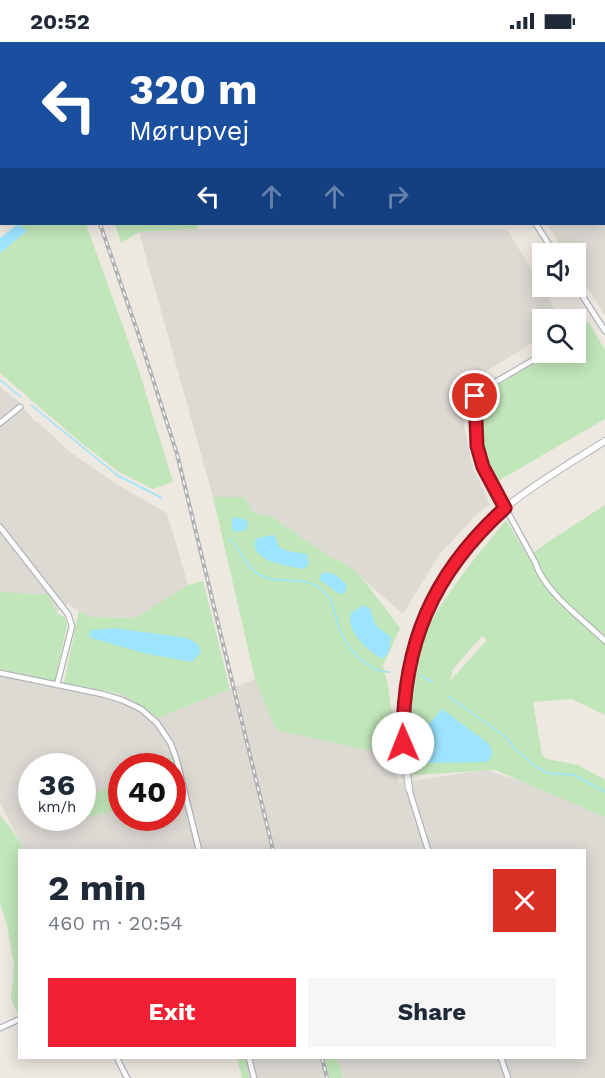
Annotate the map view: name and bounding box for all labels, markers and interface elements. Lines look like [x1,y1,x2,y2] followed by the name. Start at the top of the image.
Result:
[30,9,90,34] text: 20:52
[129,65,258,114] text: 320 m
[30,66,108,144] icon: left
[129,115,249,147] text: Mørupvej
[192,180,225,213] icon: left
[255,180,288,213] icon: ahead
[318,180,351,213] icon: ahead
[381,180,414,213] icon: right
[532,243,586,363] map controls
[532,243,586,297] button: sound
[532,309,586,363] button: search
[449,370,500,421] pin
[458,379,491,412] icon: arrive
[371,711,435,775] position arrow
[108,753,186,831] speed limit sign: 40
[39,767,75,802] text: 36
[38,798,76,816] text: km/h
[48,867,146,909] text: 2 min
[493,869,556,932] button: close
[48,911,183,935] text: 460 m · 20:54
[48,978,296,1047] button: Exit
[308,978,556,1047] button: Share

